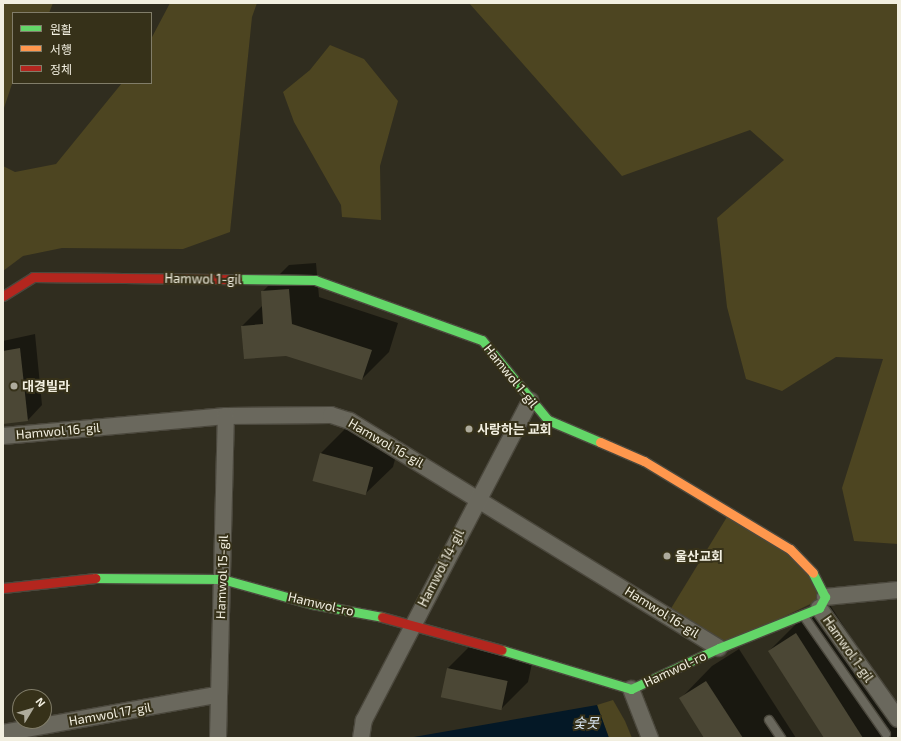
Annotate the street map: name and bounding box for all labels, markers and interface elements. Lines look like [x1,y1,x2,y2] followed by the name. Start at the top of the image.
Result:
[12,12,152,84] legend
[50,22,72,36] text: 원활
[50,42,72,56] text: 서행
[50,62,72,76] text: 정체
[164,271,242,287] street label: Hamwol 1-gil
[481,341,541,411] street label: Hamwol 1-gil
[22,378,70,394] place label: 대경빌라
[9,381,19,391] marker: 대경빌라
[345,415,427,471] street label: Hamwol 16-gil
[15,420,101,442] street label: Hamwol 16-gil
[477,421,552,437] place label: 사랑하는 교회
[464,424,474,434] marker: 사랑하는 교회
[415,526,467,610] street label: Hamwol 14-gil
[213,535,231,619] street label: Hamwol 15-gil
[675,548,723,564] place label: 울산교회
[662,551,672,561] marker: 울산교회
[622,583,702,641] street label: Hamwol 16-gil
[287,589,355,619] street label: Hamwol-ro
[819,613,877,685] street label: Hamwol 1-gil
[641,648,709,690] street label: Hamwol-ro
[12,689,52,729] north arrow
[33,695,49,709] text: N
[67,699,153,729] street label: Hamwol 17-gil
[573,715,599,731] water label: 숯못

